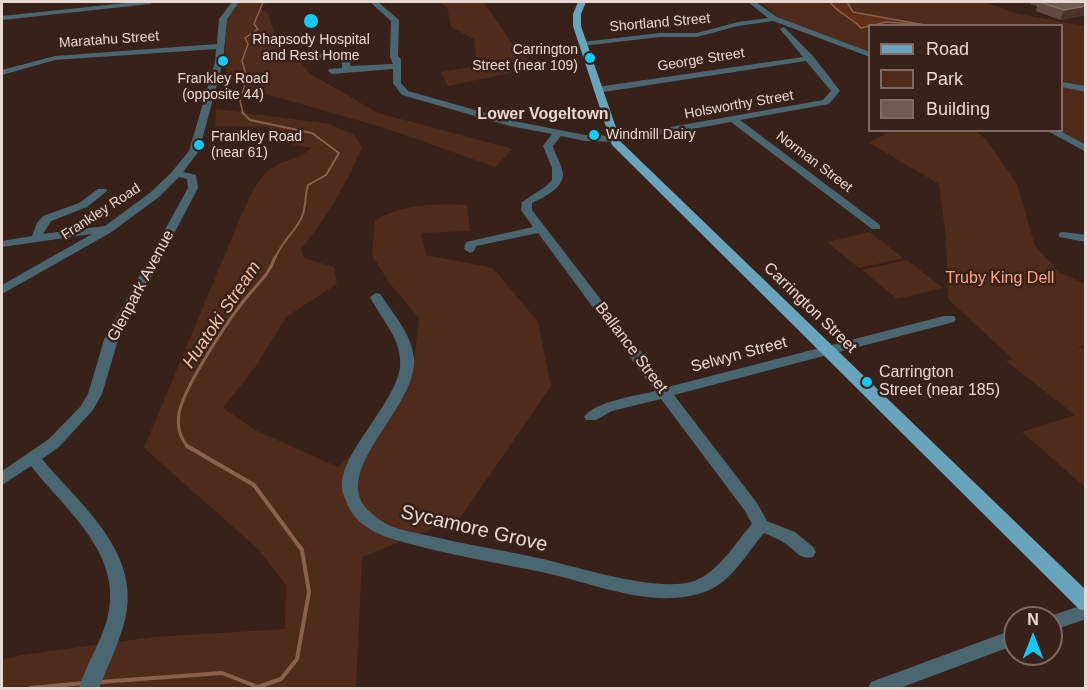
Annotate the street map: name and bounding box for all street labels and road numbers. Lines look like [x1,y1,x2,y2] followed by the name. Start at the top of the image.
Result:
[609,10,711,36] street label: Shortland Street
[58,28,160,52] street label: Maratahu Street
[656,45,746,75] street label: George Street
[683,87,795,123] street label: Holsworthy Street
[773,128,855,196] street label: Norman Street
[58,180,144,244] street label: Frankley Road
[104,227,178,345] street label: Glenpark Avenue
[760,259,860,357] street label: Carrington Street
[591,299,671,397] street label: Ballance Street
[689,333,789,377] street label: Selwyn Street
[398,500,550,558] street label: Sycamore Grove

